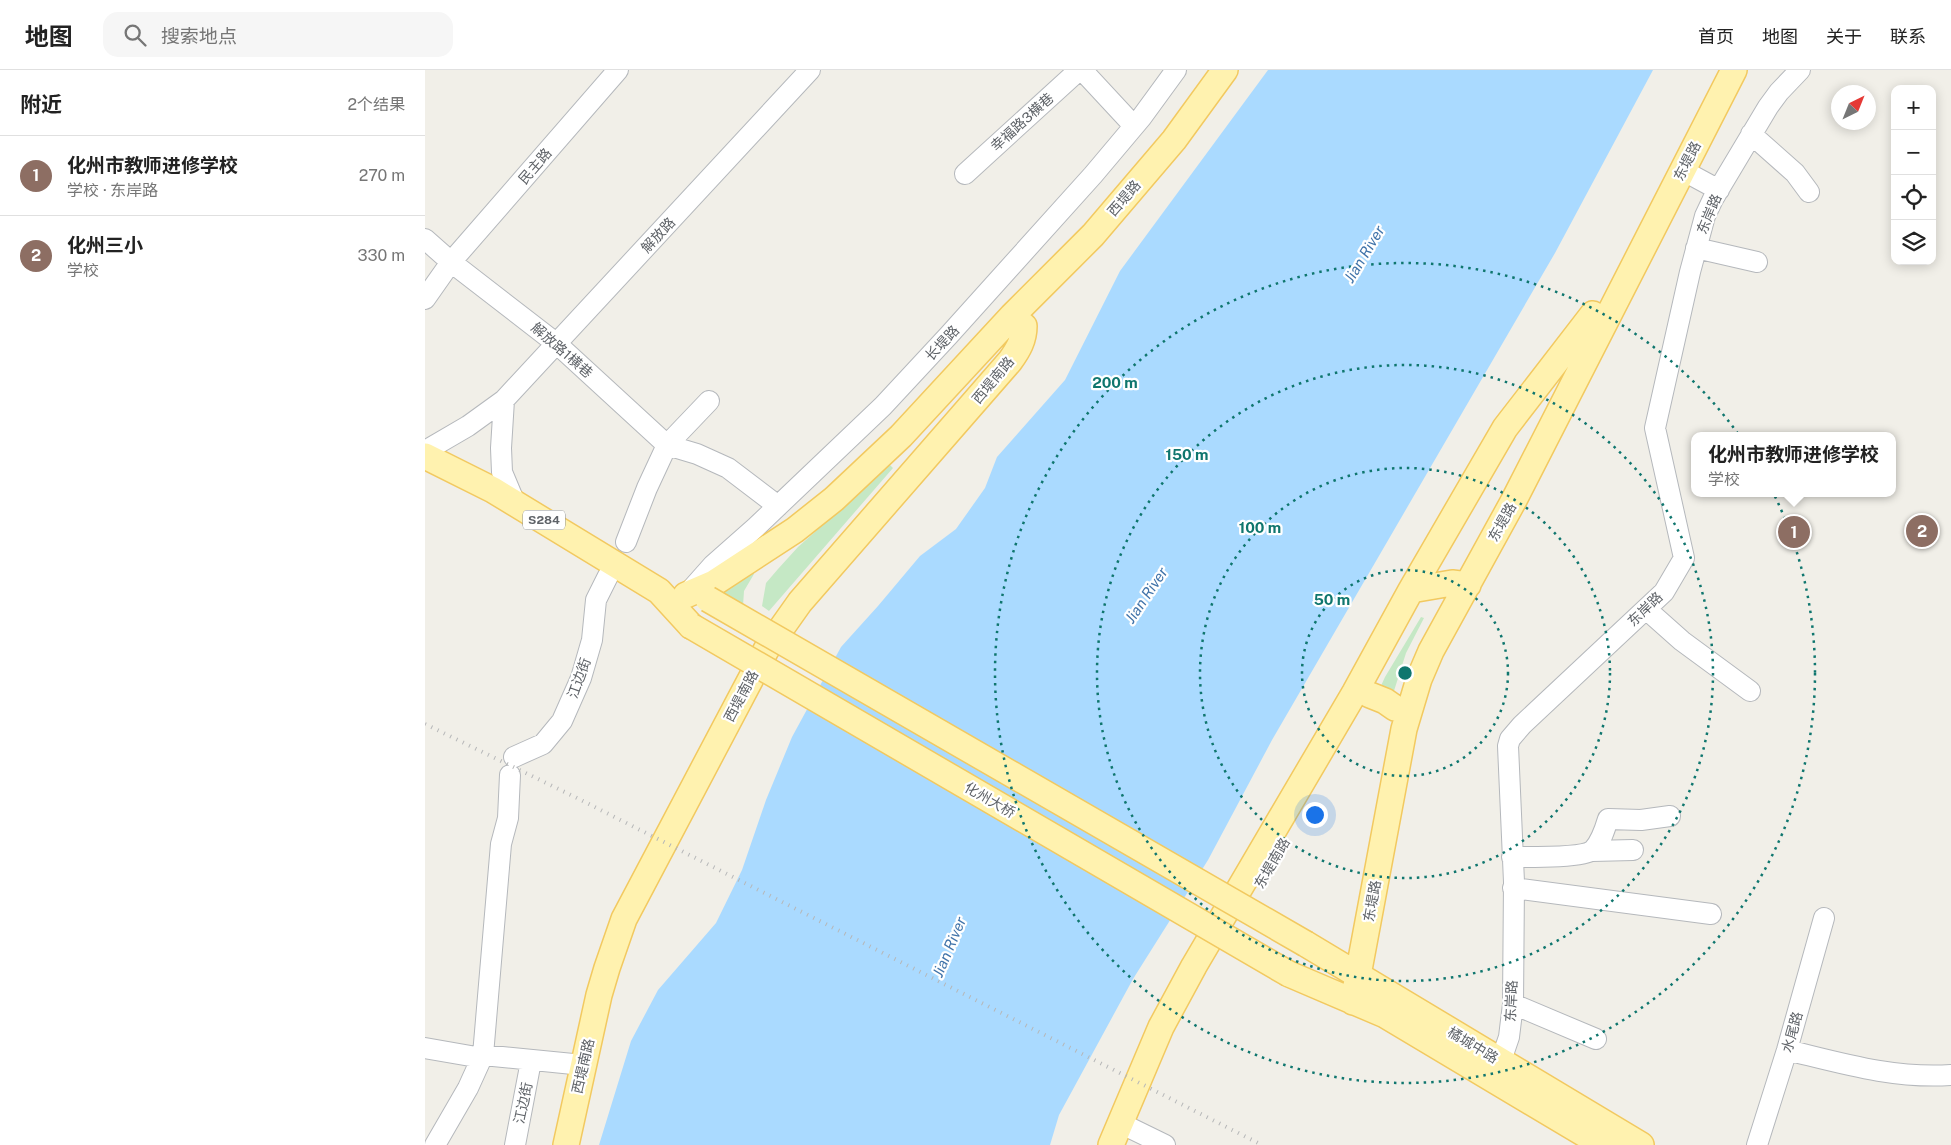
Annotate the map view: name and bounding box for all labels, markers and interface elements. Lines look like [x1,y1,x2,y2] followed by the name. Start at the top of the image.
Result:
[103,12,453,57] search box
[121,21,149,49] icon: search
[25,22,73,50] text: 地图
[161,25,237,47] text: 搜索地点
[1698,26,1734,47] text: 首页
[1762,26,1798,47] text: 地图
[1826,26,1862,47] text: 关于
[1890,26,1926,47] text: 联系
[1831,85,1876,130] north arrow
[1891,85,1936,265] map controls
[1891,85,1936,130] button: +
[987,90,1057,154] street label: 幸福路3横巷
[20,92,62,117] text: 附近
[347,95,405,114] text: 2个结果
[1891,130,1936,175] button: −
[1670,139,1704,183] street label: 东堤路
[515,145,555,187] street label: 民主路
[67,154,238,176] text: 化州市教师进修学校
[33,166,39,185] text: 1
[359,166,405,185] text: 270 m
[1891,175,1936,220] button: locate
[1104,177,1144,219] street label: 西堤路
[67,181,158,200] text: 学校 · 东岸路
[1693,192,1725,236] street label: 东岸路
[638,214,678,256] street label: 解放路
[1891,220,1936,265] button: layers
[1340,222,1388,286] water label: Jian River
[67,234,143,256] text: 化州三小
[31,246,41,265] text: 2
[358,246,405,265] text: 330 m
[67,261,99,280] text: 学校
[528,319,596,381] street label: 解放路1横巷
[922,322,962,364] street label: 长堤路
[969,353,1017,407] street label: 西堤南路
[1092,374,1138,391] text: 200 m
[1691,432,1896,497] popup
[1708,443,1879,465] text: 化州市教师进修学校
[1165,446,1209,463] text: 150 m
[1708,470,1740,489] text: 学校
[1485,500,1519,544] street label: 东堤路
[523,510,565,530] road number: S284
[1906,512,1938,550] pin: 2
[1778,513,1810,551] pin: 1
[1239,519,1281,536] text: 100 m
[1121,564,1171,626] water label: Jian River
[1624,589,1666,629] street label: 东岸路
[1314,591,1350,608] text: 50 m
[564,656,594,700] street label: 江边街
[1396,664,1414,682] centre of rings
[721,668,761,724] street label: 西堤南路
[962,779,1018,821] street label: 化州大桥
[1302,802,1328,828] your location
[1251,835,1293,891] street label: 东堤南路
[1360,879,1384,923] street label: 东堤路
[929,914,969,980] water label: Jian River
[1502,980,1520,1022] street label: 东岸路
[1779,1010,1805,1054] street label: 水尾路
[1445,1024,1501,1066] street label: 橘城中路
[569,1037,597,1095] street label: 西堤南路
[511,1081,535,1125] street label: 江边街

